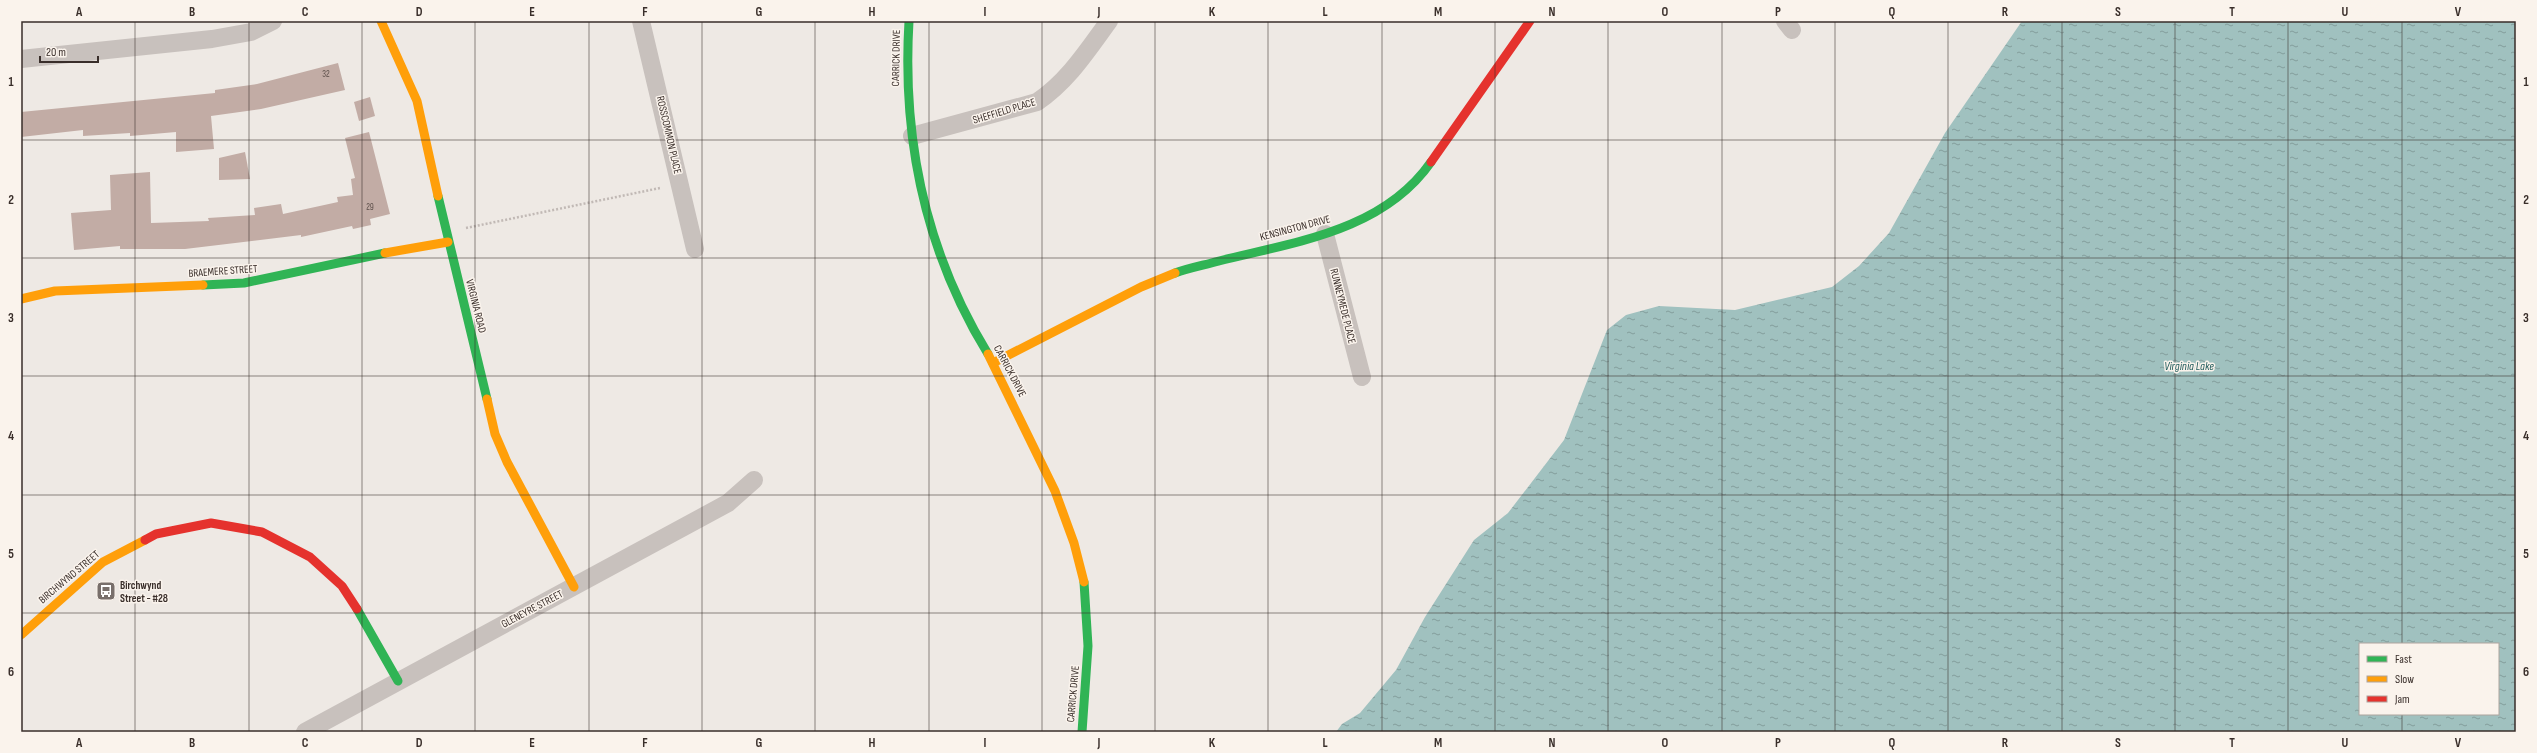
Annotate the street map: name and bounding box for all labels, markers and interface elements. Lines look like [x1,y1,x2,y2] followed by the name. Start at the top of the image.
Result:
[75,4,83,20] text: A
[189,4,195,20] text: B
[302,4,309,20] text: C
[416,4,423,20] text: D
[529,4,535,20] text: E
[642,4,648,20] text: F
[756,4,763,20] text: G
[869,4,876,20] text: H
[984,4,987,20] text: I
[1097,4,1101,20] text: J
[1209,4,1216,20] text: K
[1322,4,1328,20] text: L
[1434,4,1442,20] text: M
[1549,4,1556,20] text: N
[1662,4,1669,20] text: O
[1775,4,1781,20] text: P
[1889,4,1896,20] text: Q
[2002,4,2009,20] text: R
[2115,4,2121,20] text: S
[2229,4,2235,20] text: T
[2342,4,2349,20] text: U
[2455,4,2462,20] text: V
[889,30,903,86] street label: CARRICK DRIVE
[40,38,98,64] scale bar
[46,45,66,60] text: 20 m
[322,69,330,80] house number: 32
[8,74,14,90] text: 1
[2523,74,2529,90] text: 1
[654,95,684,175] street label: ROSSCOMMON PLACE
[971,95,1037,127] street label: SHEFFIELD PLACE
[8,192,14,208] text: 2
[2523,192,2529,208] text: 2
[366,202,374,213] house number: 29
[1258,212,1332,244] street label: KENSINGTON DRIVE
[188,262,259,280] street label: BRAEMERE STREET
[1327,267,1359,345] street label: RUNNEYMEDE PLACE
[463,278,489,334] street label: VIRGINIA ROAD
[8,310,14,326] text: 3
[2523,310,2529,326] text: 3
[991,343,1029,399] street label: CARRICK DRIVE
[2164,359,2214,374] water label: Virginia Lake
[8,428,14,444] text: 4
[2523,428,2529,444] text: 4
[8,546,14,562] text: 5
[2523,546,2529,562] text: 5
[36,547,102,606] street label: BIRCHWYND STREET
[120,579,168,605] place label: Birchwynd Street - #28
[95,580,117,602] bus stop icon: Birchwynd Street - #28
[499,587,566,631] street label: GLENEYRE STREET
[2359,643,2499,715] legend
[2395,652,2412,667] text: Fast
[8,664,14,680] text: 6
[2523,664,2529,680] text: 6
[1064,665,1082,723] street label: CARRICK DRIVE
[2395,672,2414,687] text: Slow
[2394,692,2410,707] text: Jam
[75,735,83,751] text: A
[189,735,195,751] text: B
[302,735,309,751] text: C
[416,735,423,751] text: D
[529,735,535,751] text: E
[642,735,648,751] text: F
[756,735,763,751] text: G
[869,735,876,751] text: H
[984,735,987,751] text: I
[1097,735,1101,751] text: J
[1209,735,1216,751] text: K
[1322,735,1328,751] text: L
[1434,735,1442,751] text: M
[1549,735,1556,751] text: N
[1662,735,1669,751] text: O
[1775,735,1781,751] text: P
[1889,735,1896,751] text: Q
[2002,735,2009,751] text: R
[2115,735,2121,751] text: S
[2229,735,2235,751] text: T
[2342,735,2349,751] text: U
[2455,735,2462,751] text: V

